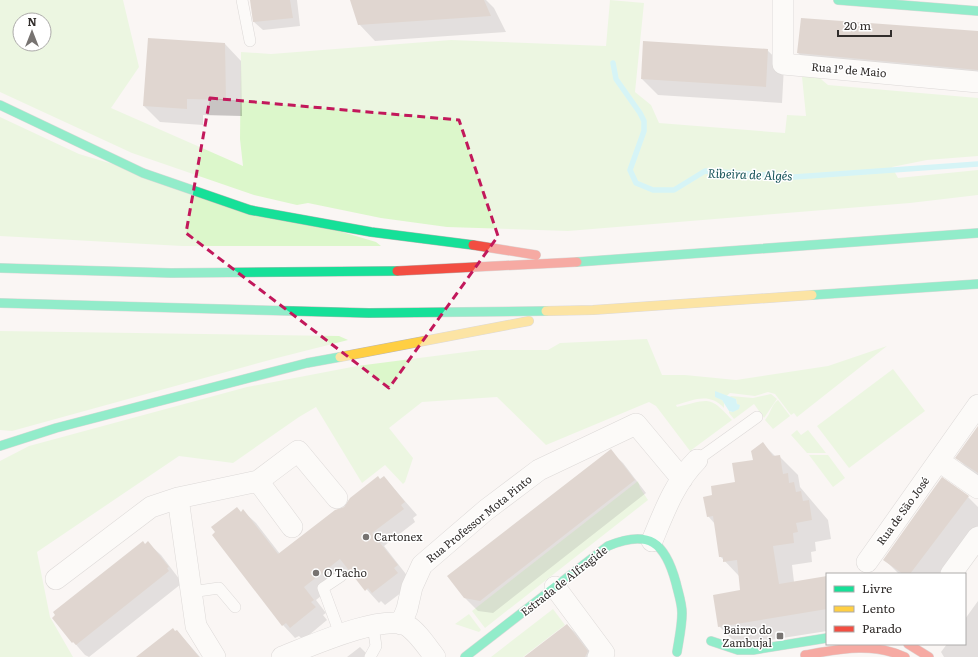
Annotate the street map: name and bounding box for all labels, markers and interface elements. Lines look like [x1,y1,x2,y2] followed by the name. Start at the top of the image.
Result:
[12,12,52,52] north arrow
[838,12,891,38] scale bar
[27,13,37,29] text: N
[844,16,871,34] text: 20 m
[811,58,887,80] street label: Rua 1º de Maio
[707,164,793,184] water label: Ribeira de Algés
[422,471,535,566] street label: Rua Professor Mota Pinto
[872,473,933,548] street label: Rua de São José
[374,528,423,544] place label: Cartonex
[361,532,371,542] marker: Cartonex
[517,541,610,619] street label: Estrada de Alfragide
[324,564,367,580] place label: O Tacho
[311,568,321,578] marker: O Tacho
[826,573,966,645] legend
[862,579,892,597] text: Livre
[862,599,895,617] text: Lento
[862,619,902,637] text: Parado
[722,621,772,650] place label: Bairro do Zambujal
[775,631,785,641] marker: Bairro do Zambujal

